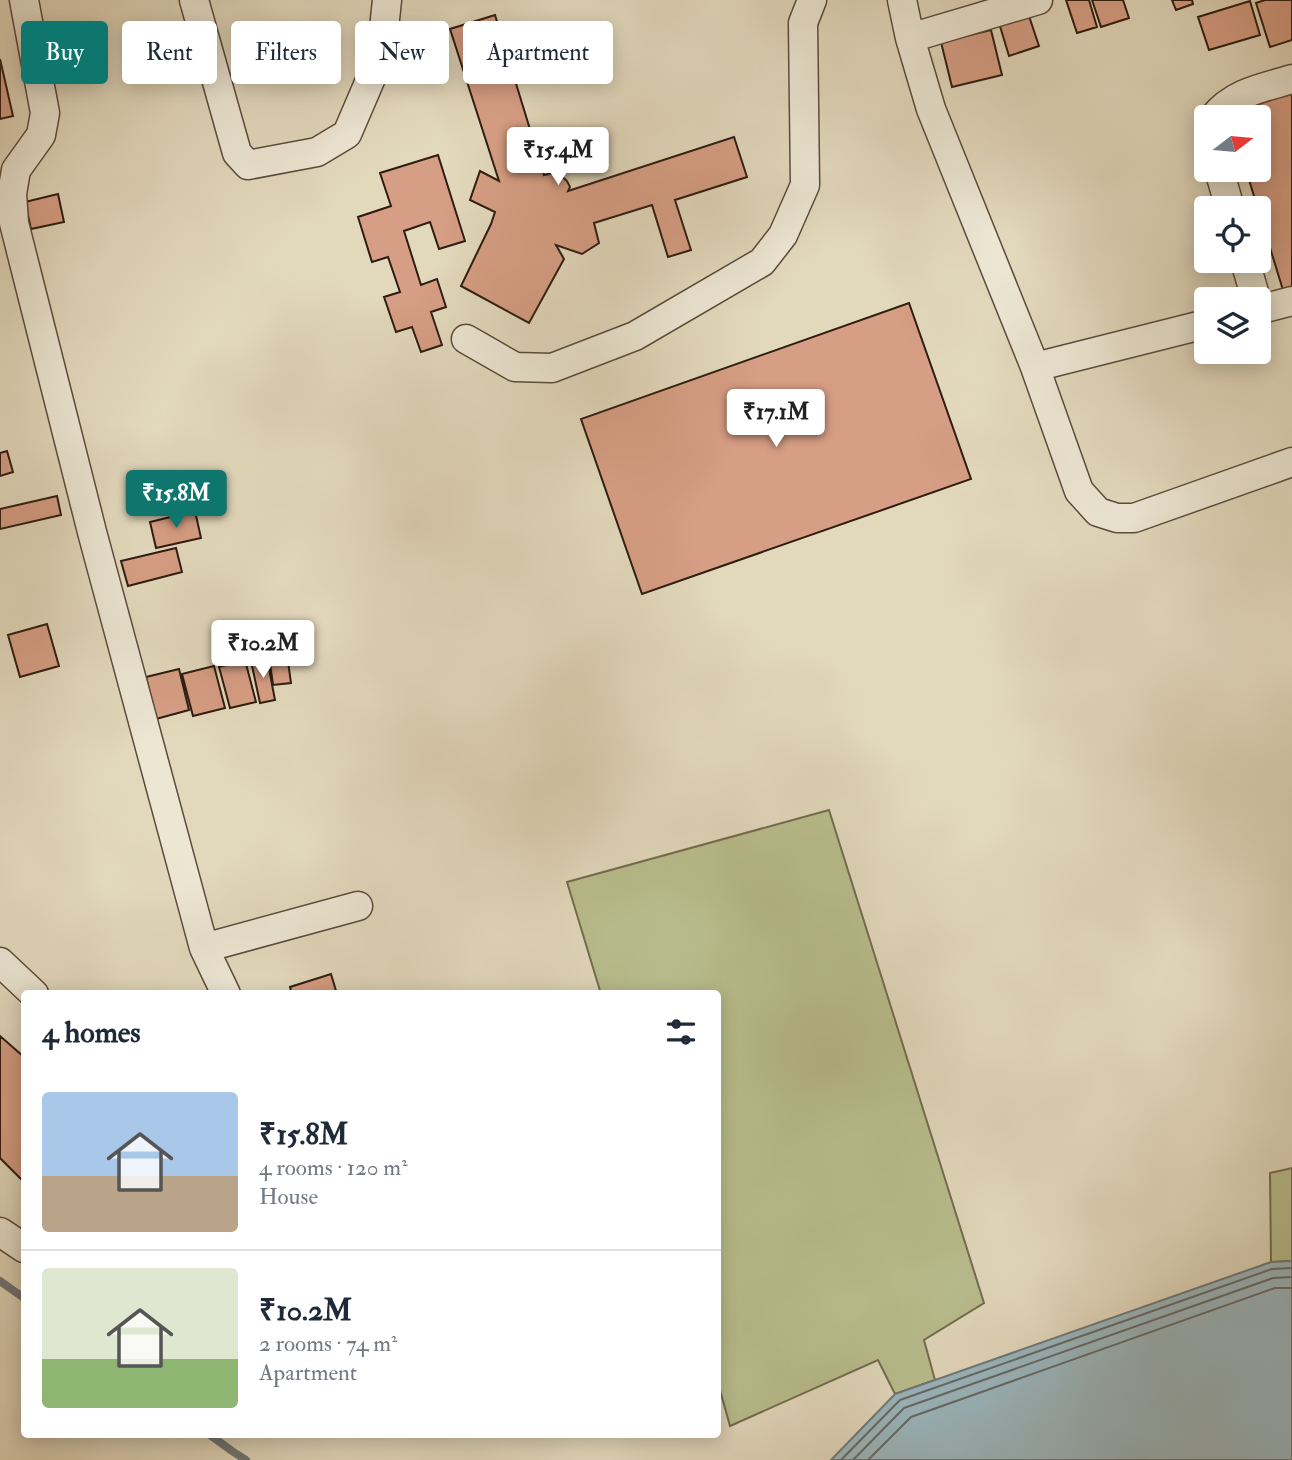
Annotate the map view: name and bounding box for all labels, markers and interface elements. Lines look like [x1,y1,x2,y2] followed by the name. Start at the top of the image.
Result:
[21,21,108,84] chip: Buy
[122,21,217,84] chip: Rent
[231,21,341,84] chip: Filters
[355,21,449,84] chip: New
[463,21,613,84] chip: Apartment
[1194,105,1270,182] north arrow
[1194,105,1271,364] map controls
[501,128,615,187] pin: ₹15.4M
[523,135,593,164] text: ₹15.4M
[1194,196,1271,273] button: locate
[1194,287,1271,364] button: layers
[719,390,833,449] pin: ₹17.1M
[743,397,809,426] text: ₹17.1M
[119,470,233,530] pin: ₹15.8M
[142,478,210,507] text: ₹15.8M
[206,620,320,680] pin: ₹10.2M
[227,628,299,657] text: ₹10.2M
[662,1013,700,1051] icon: filters
[42,1014,141,1051] text: 4 homes
[259,1116,348,1153] text: ₹15.8M
[98,1120,182,1204] icon: home
[259,1153,408,1182] text: 4 rooms · 120 m²
[259,1182,318,1211] text: House
[259,1292,352,1329] text: ₹10.2M
[98,1296,182,1380] icon: home
[259,1329,398,1358] text: 2 rooms · 74 m²
[259,1358,357,1387] text: Apartment

